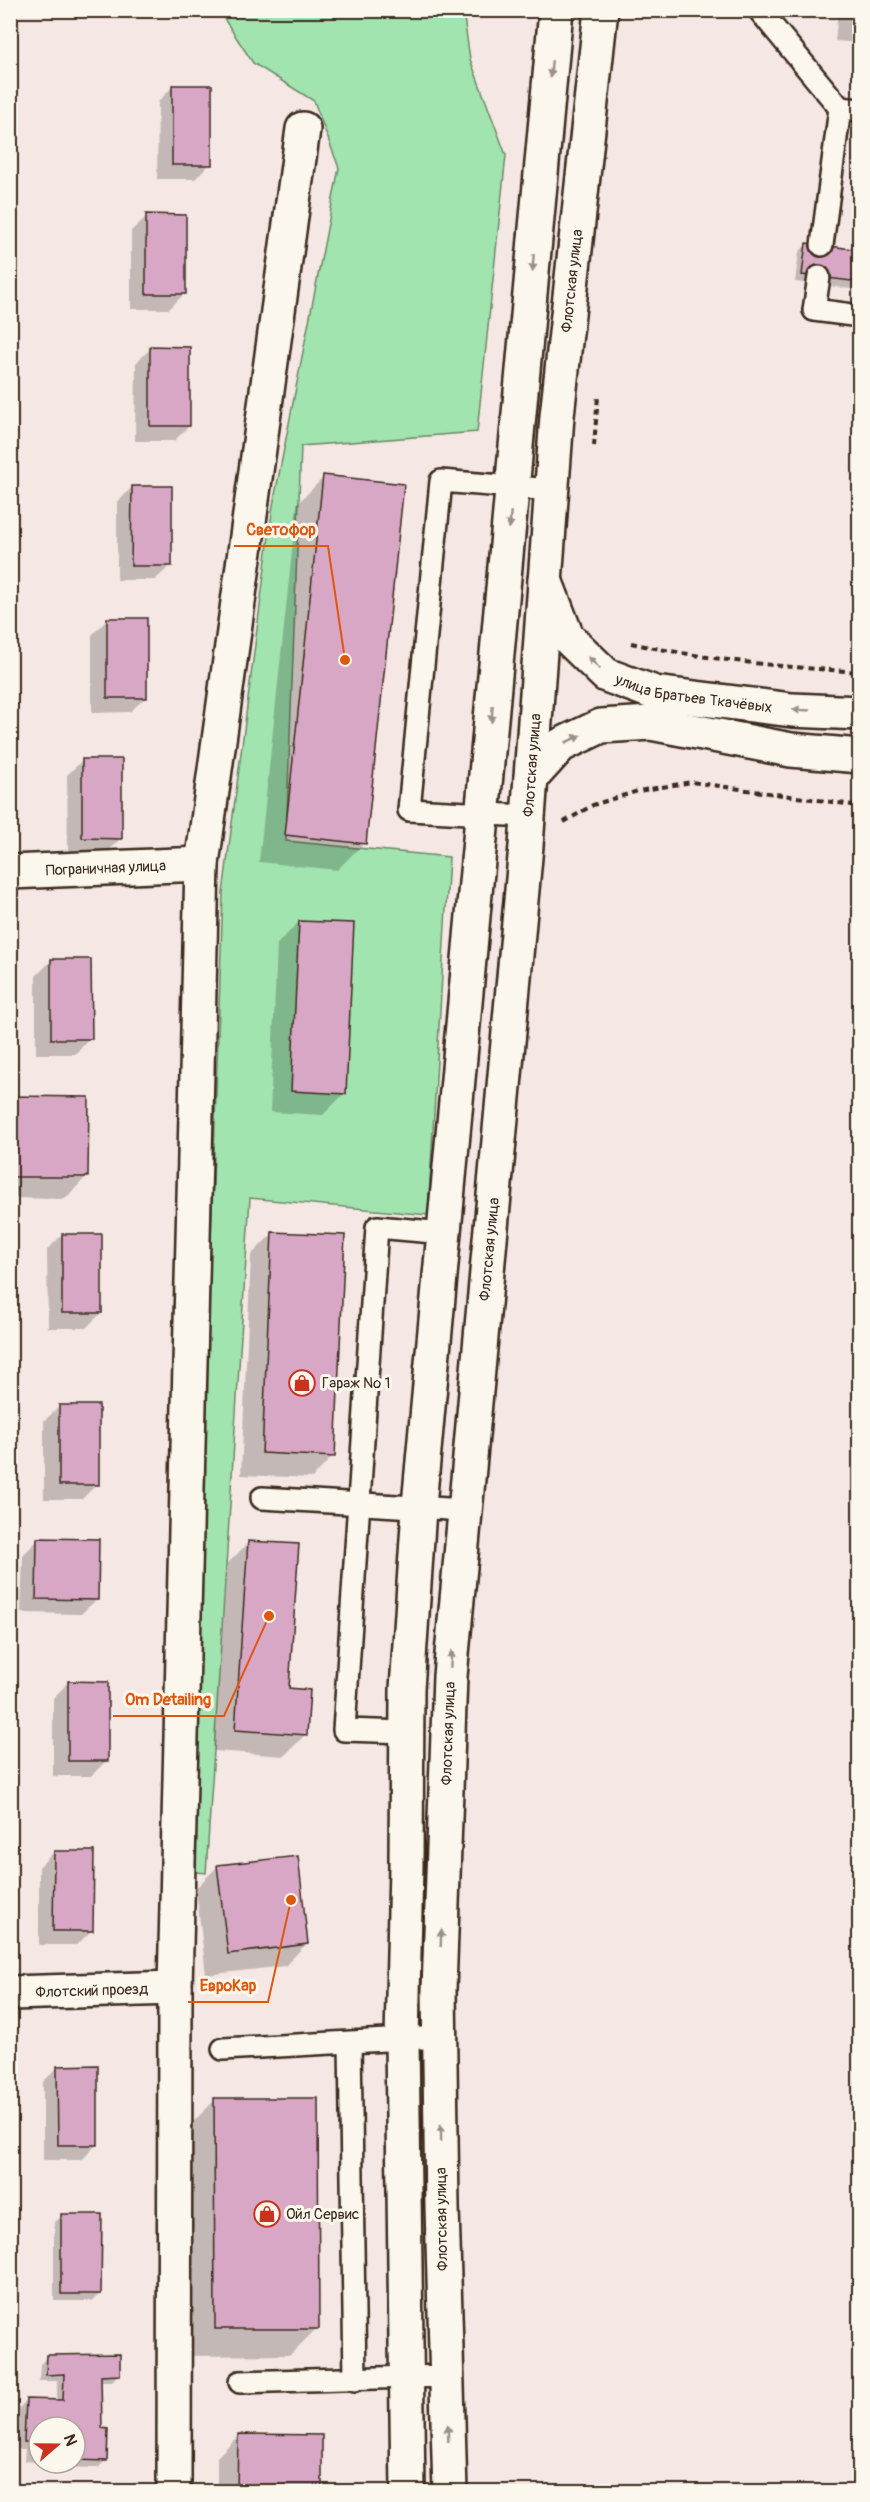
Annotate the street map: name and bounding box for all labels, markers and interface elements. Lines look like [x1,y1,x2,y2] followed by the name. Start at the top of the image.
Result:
[546,59,556,78] one-way arrow
[557,228,587,333] street label: Флотская улица
[528,253,538,272] one-way arrow
[505,510,514,529] one-way arrow
[234,512,328,546] callout: Светофор
[246,520,316,540] text: Светофор
[587,657,601,671] one-way arrow
[612,669,773,717] street label: улица Братьев Ткачёвых
[487,705,497,724] one-way arrow
[792,705,811,715] one-way arrow
[519,713,545,817] street label: Флотская улица
[565,735,582,744] one-way arrow
[45,856,166,880] street label: Пограничная улица
[475,1197,503,1302] street label: Флотская улица
[287,1368,317,1398] shop icon: Гараж № 1
[322,1374,390,1393] place label: Гараж № 1
[446,1650,456,1669] one-way arrow
[437,1681,459,1785] street label: Флотская улица
[113,1682,224,1716] callout: Om Detailing
[125,1690,211,1710] text: Om Detailing
[436,1929,445,1948] one-way arrow
[188,1968,268,2002] callout: ЕвроКар
[200,1976,257,1996] text: ЕвроКар
[35,1979,148,2002] street label: Флотский проезд
[436,2124,446,2143] one-way arrow
[432,2167,452,2271] street label: Флотская улица
[252,2199,282,2229] shop icon: Ойл Сервис
[286,2205,360,2224] place label: Ойл Сервис
[27,2415,87,2475] north arrow
[444,2424,453,2443] one-way arrow
[59,2432,81,2449] text: N

